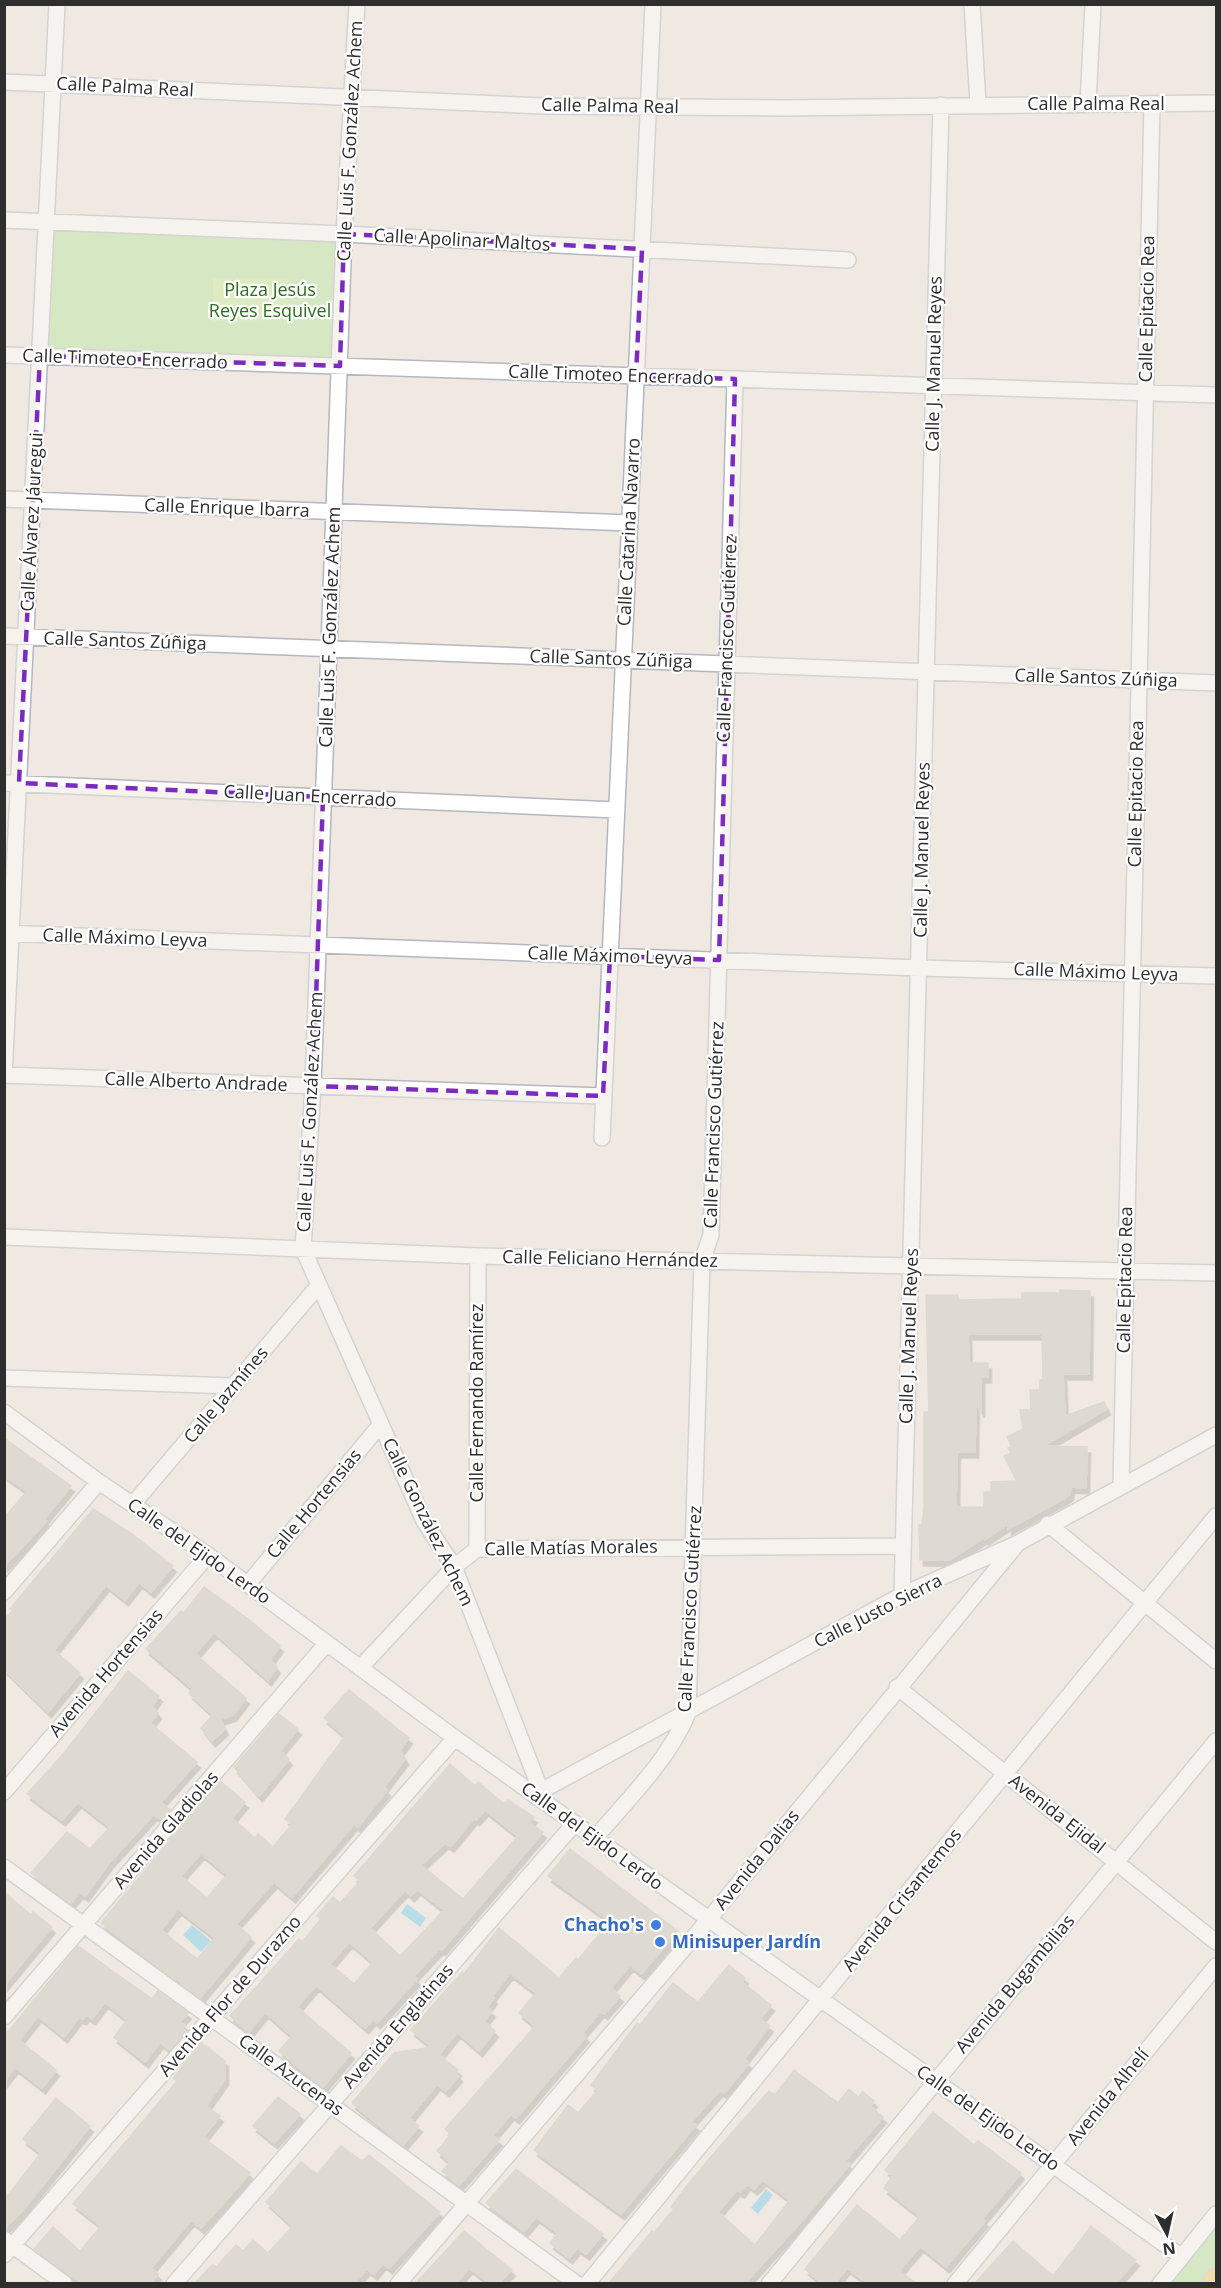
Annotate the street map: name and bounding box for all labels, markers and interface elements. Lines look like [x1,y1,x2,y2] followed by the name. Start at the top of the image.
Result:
[331,20,367,262] street label: Calle Luis F. González Achem
[56,70,194,102] street label: Calle Palma Real
[1027,91,1165,115] street label: Calle Palma Real
[541,92,679,118] street label: Calle Palma Real
[373,222,551,256] street label: Calle Apolinar Maltos
[1133,235,1159,383] street label: Calle Epitacio Rea
[919,276,947,452] street label: Calle J. Manuel Reyes
[209,277,331,322] park label: Plaza Jesús Reyes Esquivel
[22,342,228,374] street label: Calle Timoteo Encerrado
[508,358,714,390] street label: Calle Timoteo Encerrado
[14,432,48,612] street label: Calle Álvarez Jáuregui
[611,437,645,627] street label: Calle Catarina Navarro
[144,492,310,522] street label: Calle Enrique Ibarra
[313,506,345,748] street label: Calle Luis F. González Achem
[710,535,742,743] street label: Calle Francisco Gutiérrez
[43,625,207,655] street label: Calle Santos Zúñiga
[529,643,693,673] street label: Calle Santos Zúñiga
[1014,662,1178,692] street label: Calle Santos Zúñiga
[1122,720,1148,868] street label: Calle Epitacio Rea
[907,762,935,938] street label: Calle J. Manuel Reyes
[223,778,397,812] street label: Calle Juan Encerrado
[42,922,208,952] street label: Calle Máximo Leyva
[527,940,693,970] street label: Calle Máximo Leyva
[1013,956,1179,986] street label: Calle Máximo Leyva
[291,991,327,1233] street label: Calle Luis F. González Achem
[697,1021,729,1229] street label: Calle Francisco Gutiérrez
[104,1066,288,1096] street label: Calle Alberto Andrade
[1111,1206,1137,1354] street label: Calle Epitacio Rea
[502,1244,718,1272] street label: Calle Feliciano Hernández
[893,1248,923,1424] street label: Calle J. Manuel Reyes
[464,1304,488,1502] street label: Calle Fernando Ramírez
[178,1341,273,1448] street label: Calle Jazmínes
[378,1434,480,1610] street label: Calle González Achem
[260,1444,366,1563] street label: Calle Hortensias
[123,1492,276,1609] street label: Calle del Ejido Lerdo
[672,1505,706,1713] street label: Calle Francisco Gutiérrez
[484,1533,658,1561] street label: Calle Matías Morales
[809,1567,946,1653] street label: Calle Justo Sierra
[43,1603,168,1742] street label: Avenida Hortensias
[107,1765,223,1893] street label: Avenida Gladiolas
[1004,1768,1111,1859] street label: Avenida Ejidal
[517,1776,668,1895] street label: Calle del Ejido Lerdo
[708,1804,804,1915] street label: Avenida Dalias
[836,1823,966,1976] street label: Avenida Crisantemos
[949,1909,1079,2058] street label: Avenida Bugambilias
[153,1910,306,2081] street label: Avenida Flor de Durazno
[564,1912,644,1936] place label: Chacho's
[649,1918,663,1932] marker: Chacho's
[672,1929,821,1953] place label: Minisuper Jardín
[653,1935,667,1949] marker: Minisuper Jardín
[336,1958,458,2093] street label: Avenida Englatinas
[234,2028,349,2120] street label: Calle Azucenas
[1061,2043,1154,2150] street label: Avenida Alhelí
[912,2059,1065,2176] street label: Calle del Ejido Lerdo
[1137,2204,1197,2264] north arrow
[1161,2237,1177,2261] text: N

